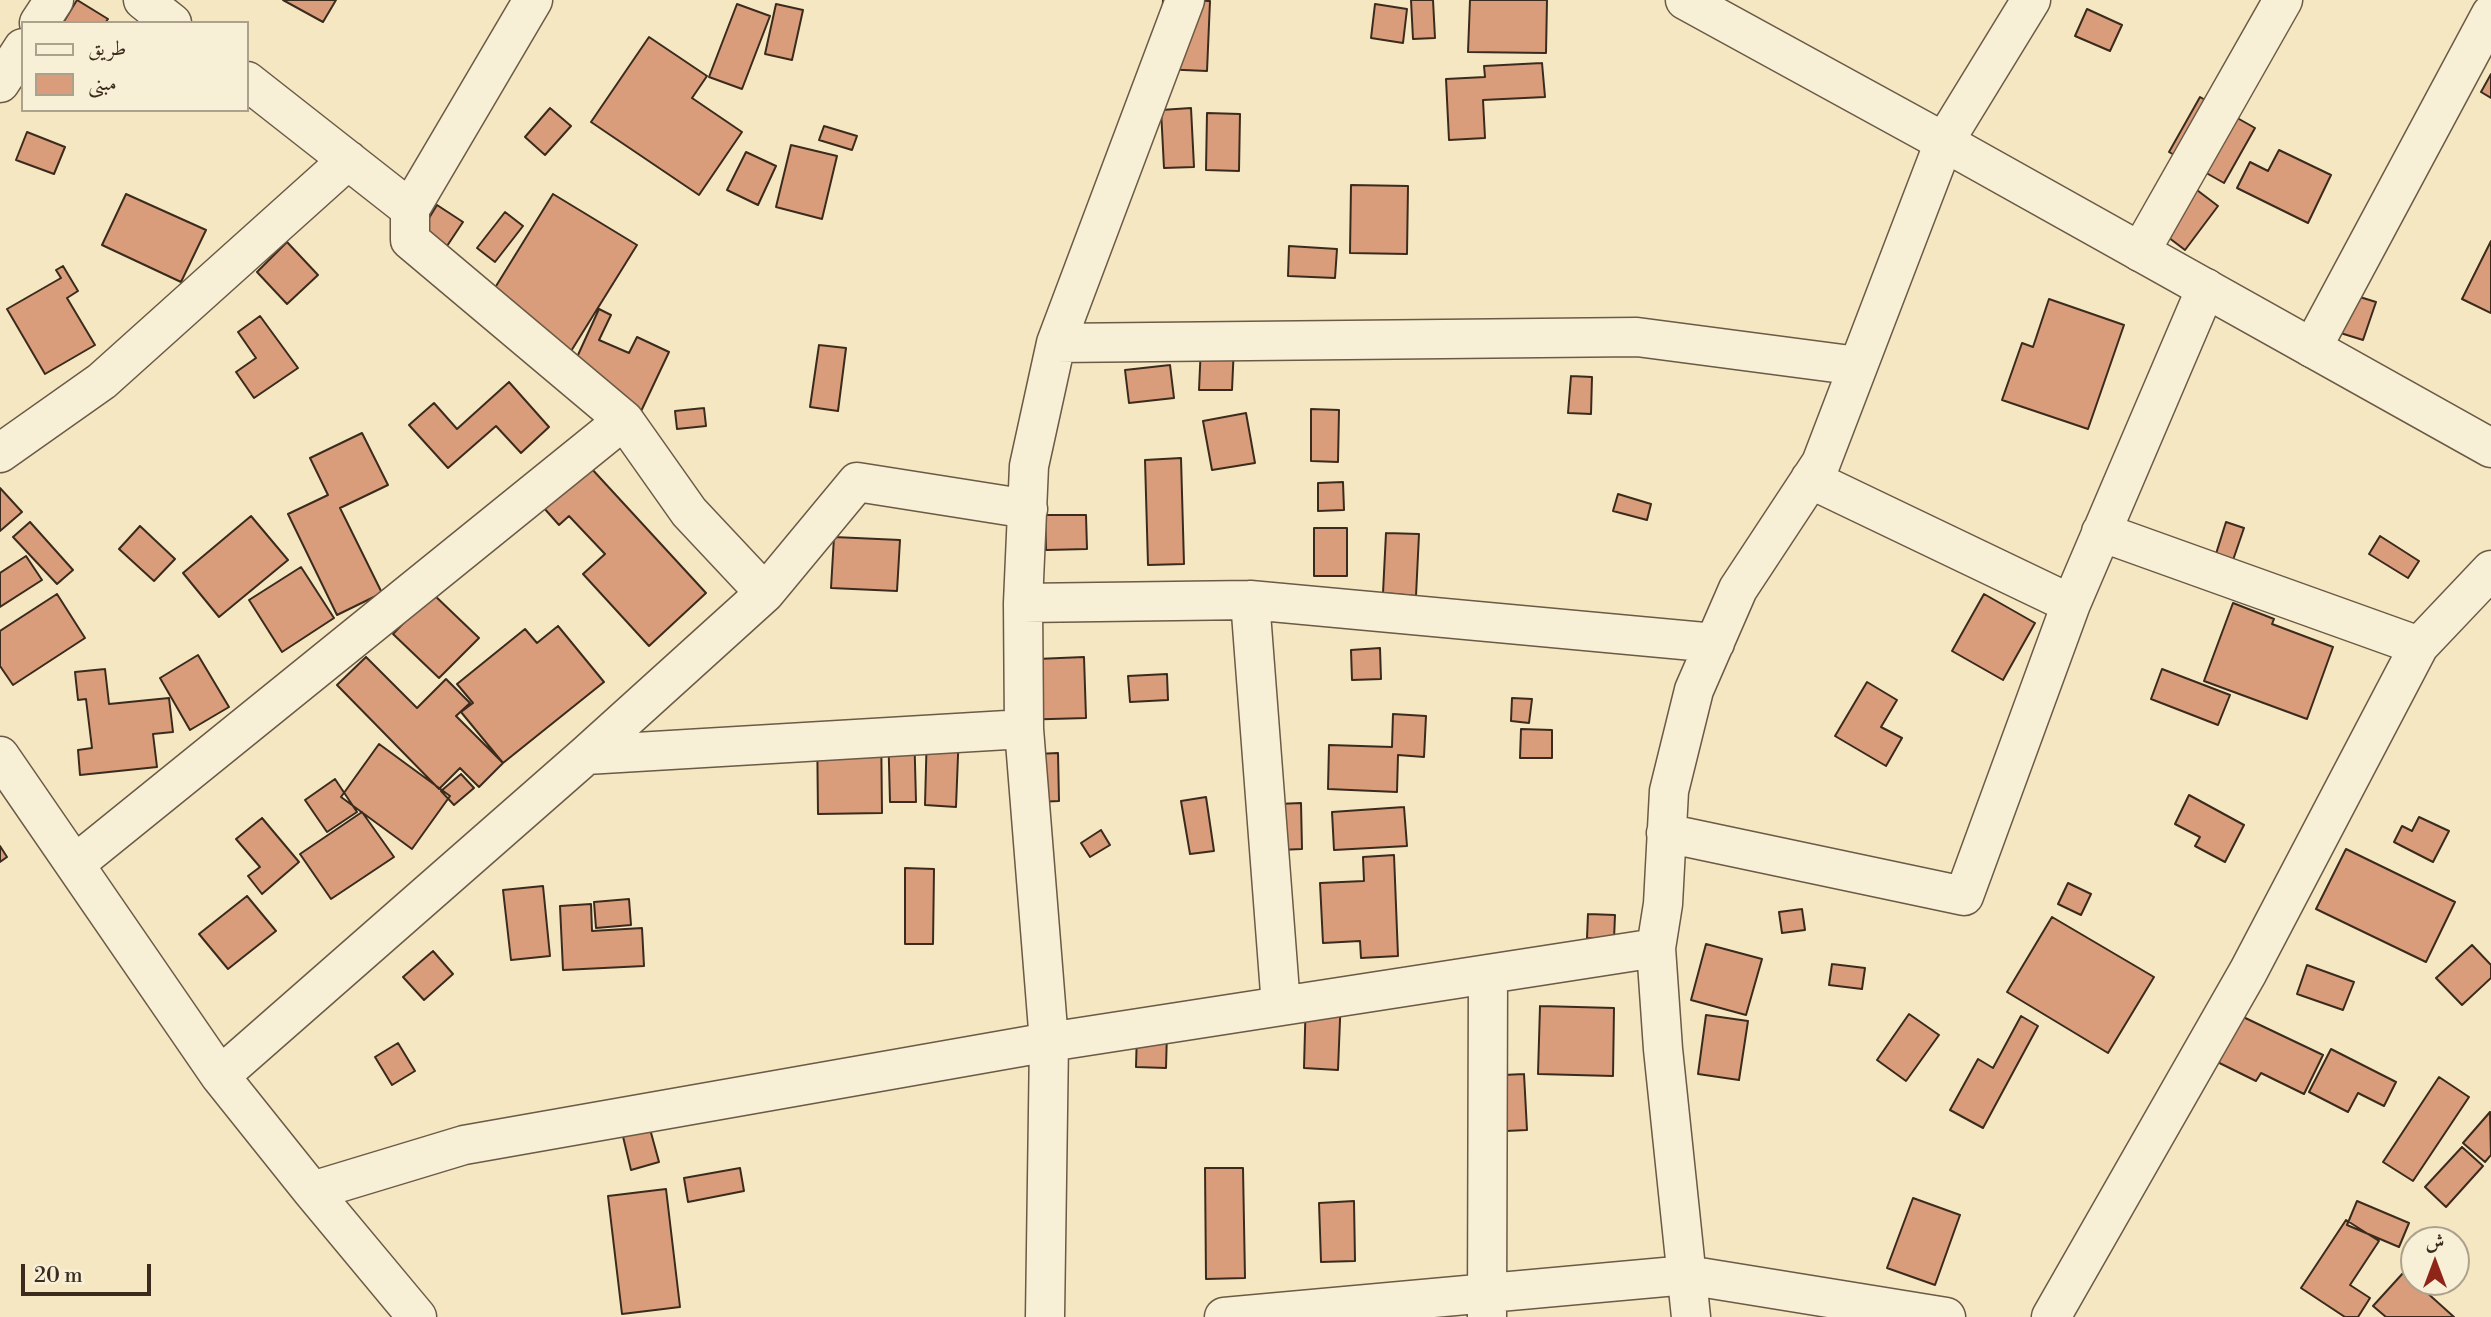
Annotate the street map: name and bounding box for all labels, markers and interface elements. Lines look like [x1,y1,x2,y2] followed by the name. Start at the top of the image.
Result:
[21,21,248,112] legend
[88,36,126,62] text: طريق
[88,71,117,97] text: مبنى
[2400,1226,2470,1296] north arrow
[2426,1230,2444,1254] text: ش
[24,1250,154,1294] scale bar
[34,1263,83,1289] text: 20 m

